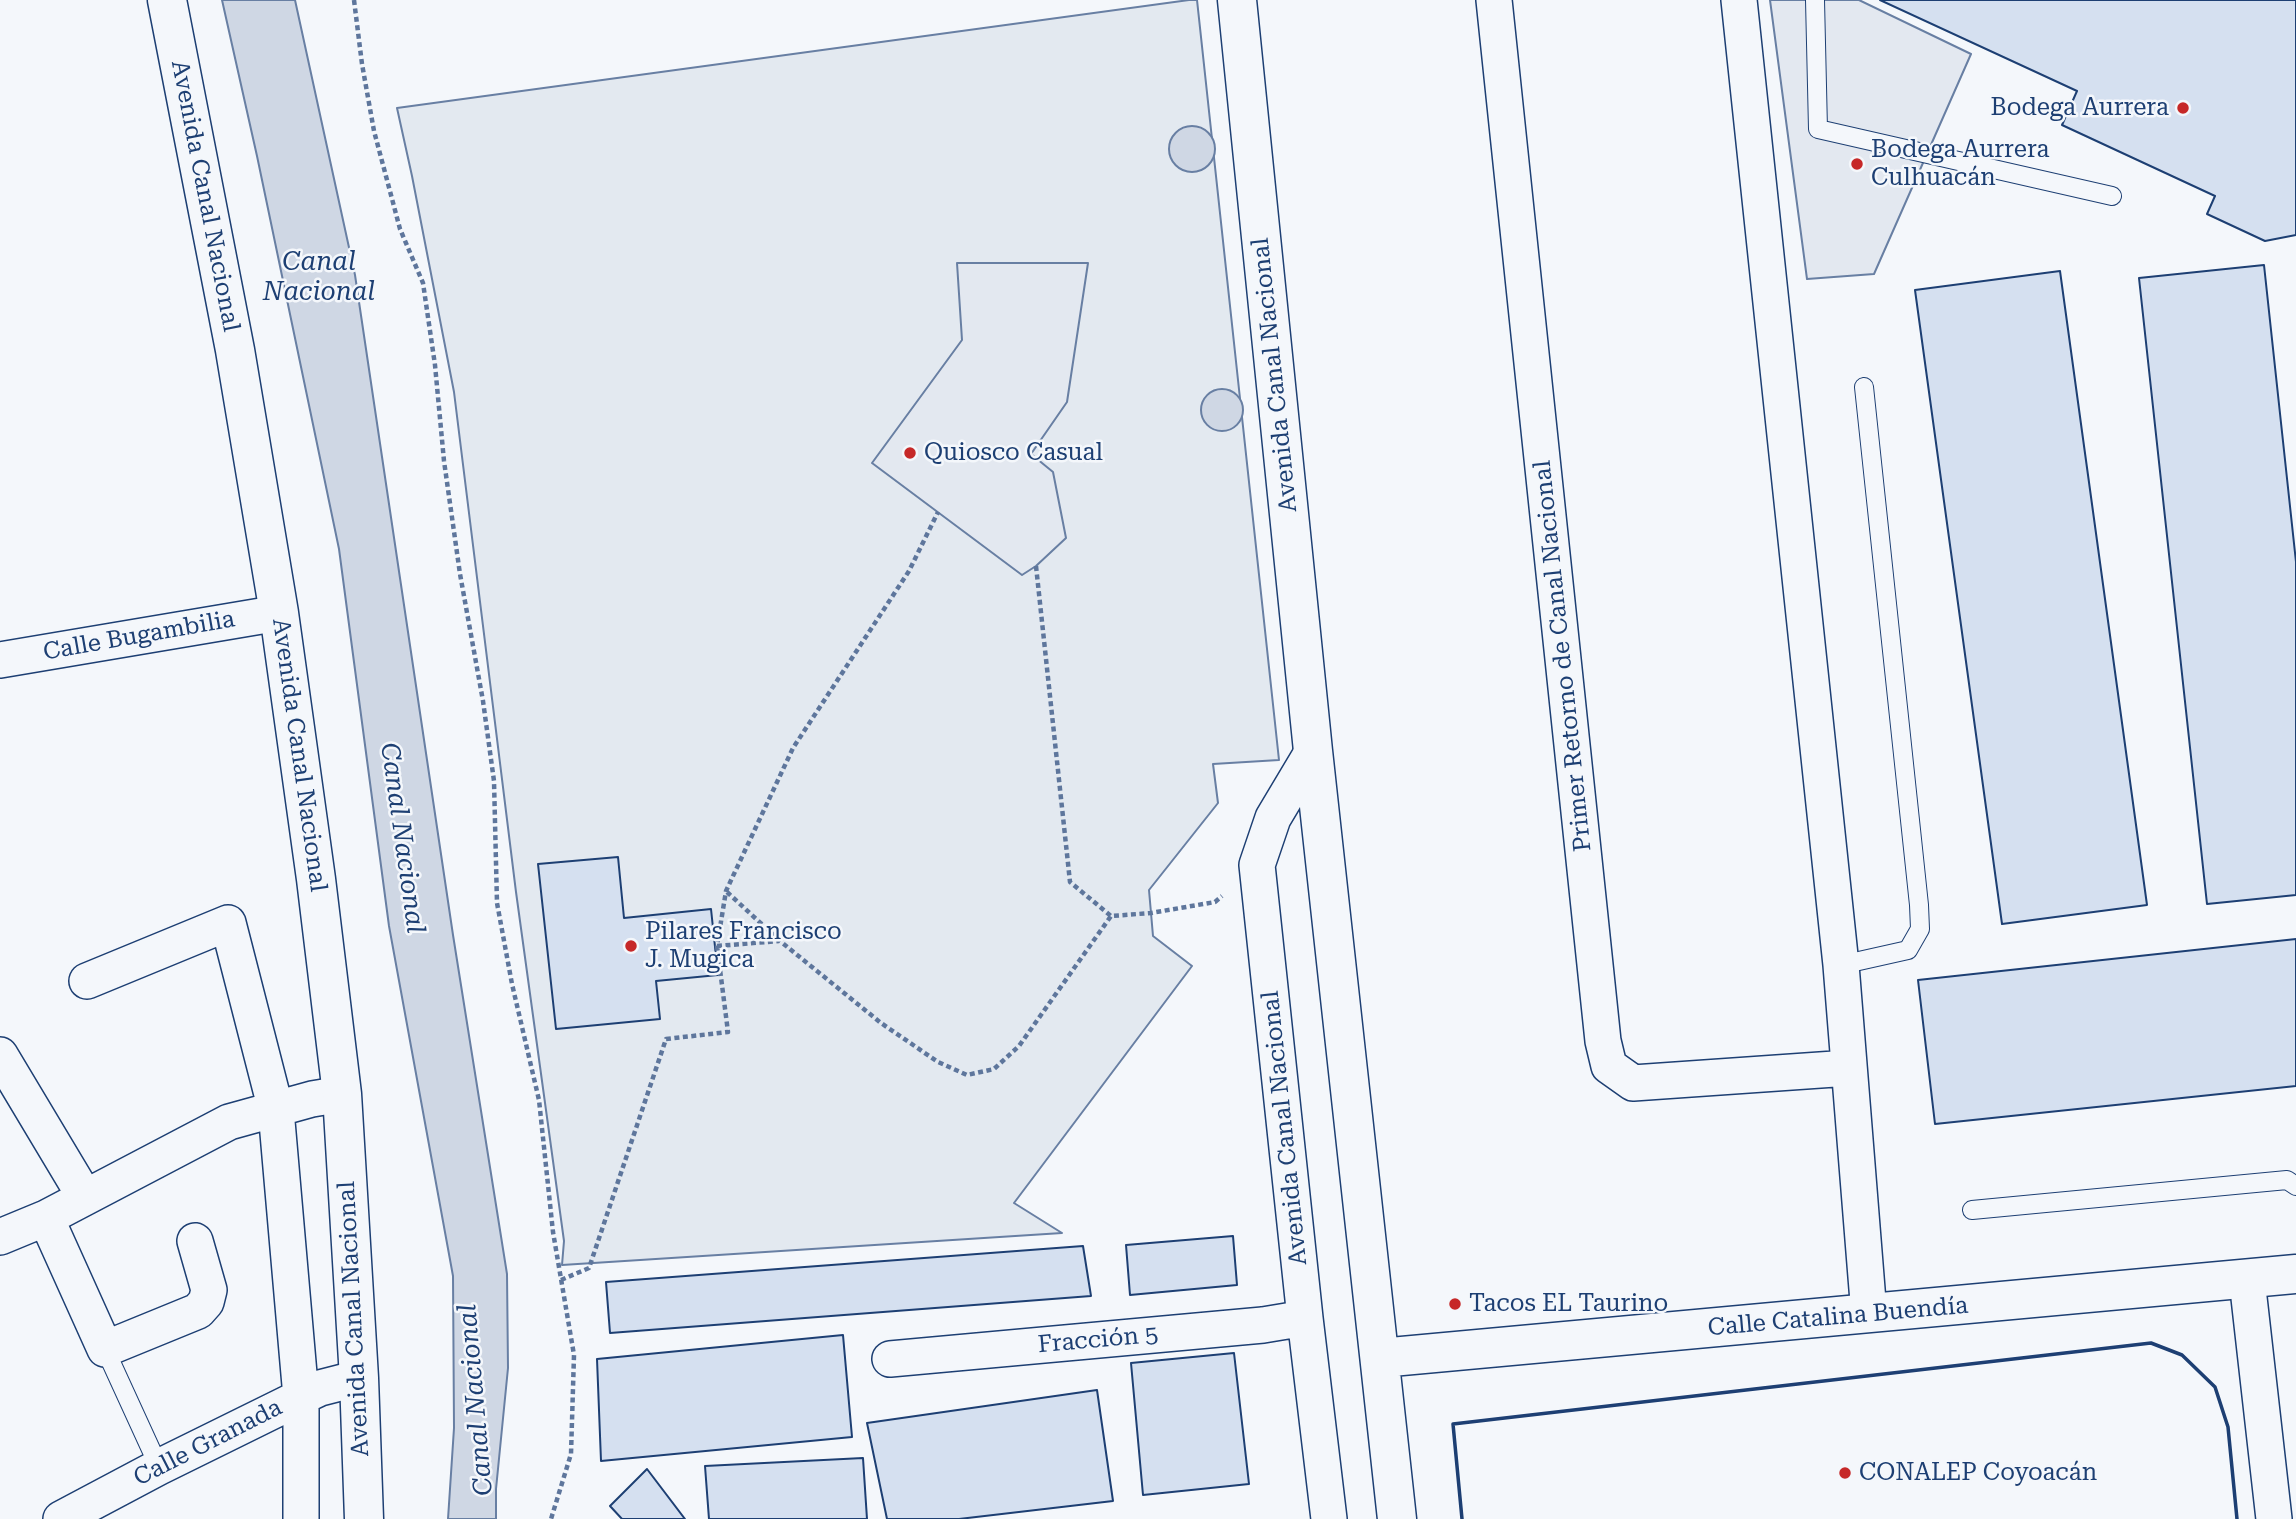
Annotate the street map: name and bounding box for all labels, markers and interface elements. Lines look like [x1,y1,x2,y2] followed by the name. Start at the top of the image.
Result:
[165,58,245,334] street label: Avenida Canal Nacional
[1990,94,2169,122] place label: Bodega Aurrera
[2175,100,2191,116] marker: Bodega Aurrera
[1871,136,2050,192] place label: Bodega Aurrera Culhuacán
[1849,156,1865,172] marker: Bodega Aurrera Culhuacán
[1246,236,1304,514] street label: Avenida Canal Nacional
[263,246,375,308] water label: Canal Nacional
[924,439,1103,467] place label: Quiosco Casual
[902,445,918,461] marker: Quiosco Casual
[1528,459,1598,853] street label: Primer Retorno de Canal Nacional
[41,605,237,667] street label: Calle Bugambilia
[266,616,332,894] street label: Avenida Canal Nacional
[373,741,431,935] water label: Canal Nacional
[645,918,842,974] place label: Pilares Francisco J. Mugica
[623,938,639,954] marker: Pilares Francisco J. Mugica
[1256,989,1314,1267] street label: Avenida Canal Nacional
[332,1181,376,1457] street label: Avenida Canal Nacional
[1469,1290,1668,1318] place label: Tacos EL Taurino
[1707,1291,1969,1343] street label: Calle Catalina Buendía
[1447,1296,1463,1312] marker: Tacos EL Taurino
[452,1303,500,1497] water label: Canal Nacional
[1037,1320,1159,1360] street label: Fracción 5
[129,1393,287,1493] street label: Calle Granada
[1859,1459,2097,1487] place label: CONALEP Coyoacán
[1837,1465,1853,1481] marker: CONALEP Coyoacán

